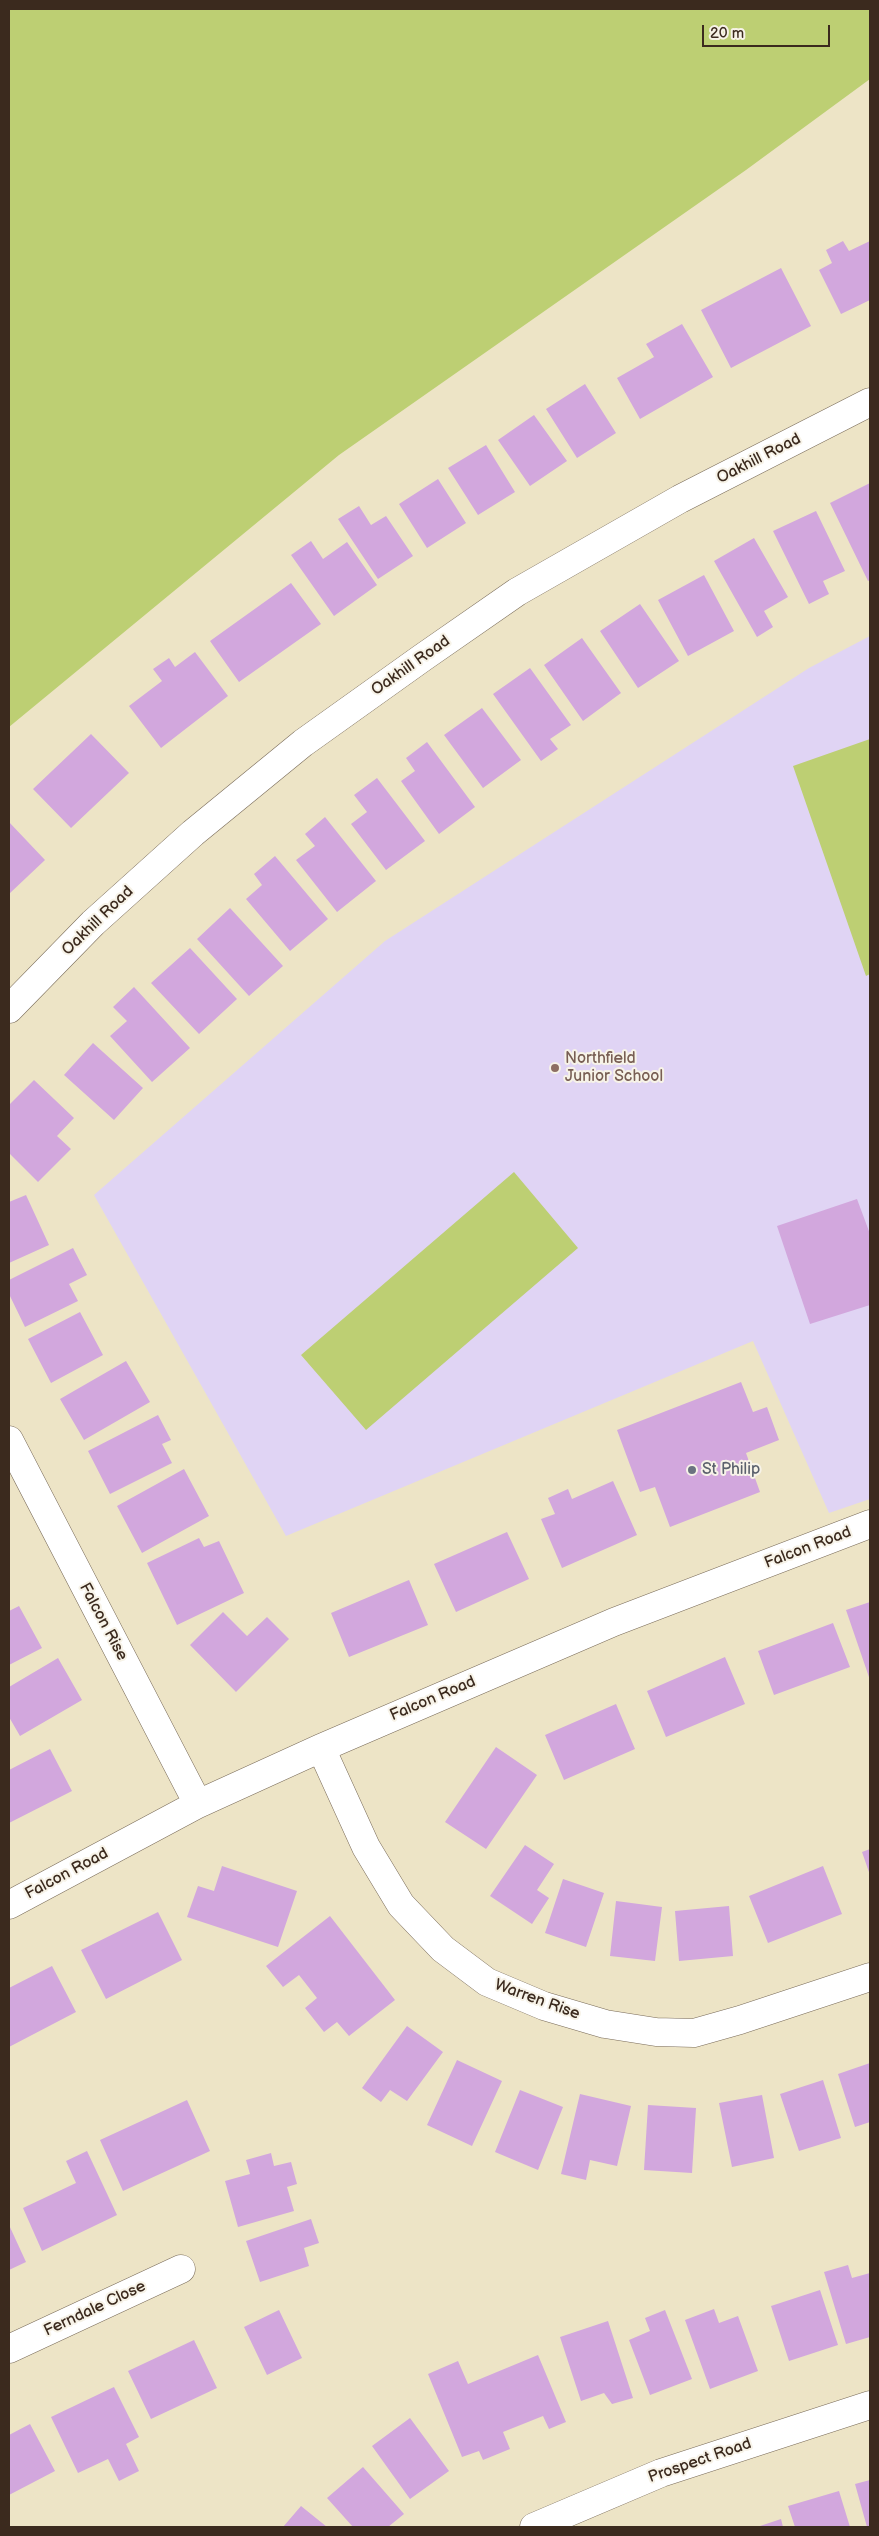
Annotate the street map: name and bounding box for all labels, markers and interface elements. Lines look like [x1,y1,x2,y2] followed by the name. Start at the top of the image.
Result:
[704,15,832,47] scale bar
[710,24,744,43] text: 20 m
[714,430,804,488] street label: Oakhill Road
[368,632,454,700] street label: Oakhill Road
[58,882,138,960] street label: Oakhill Road
[565,1049,663,1087] place label: Northfield Junior School
[549,1062,561,1074] marker: Northfield Junior School
[702,1460,760,1480] place label: St Philip
[686,1464,698,1476] marker: St Philip
[762,1523,854,1573] street label: Falcon Road
[75,1580,131,1664] street label: Falcon Rise
[387,1672,479,1726] street label: Falcon Road
[22,1844,112,1904] street label: Falcon Road
[492,1976,582,2024] street label: Warren Rise
[41,2277,149,2341] street label: Ferndale Close
[646,2434,754,2488] street label: Prospect Road

